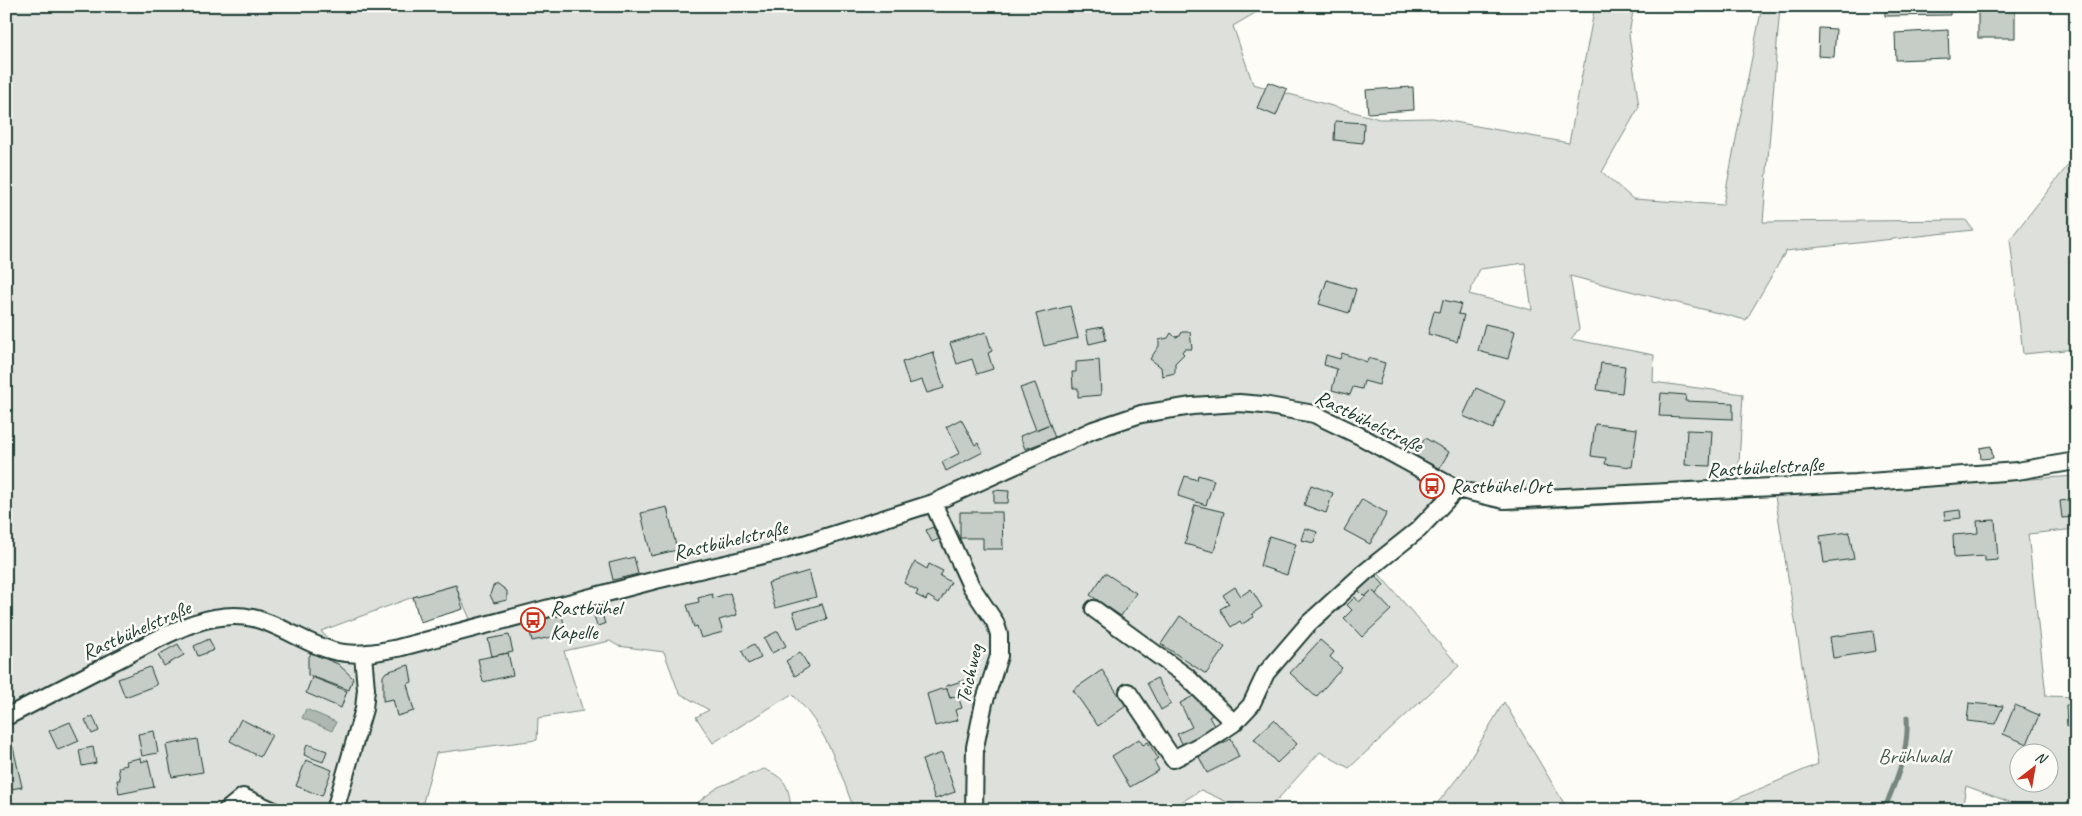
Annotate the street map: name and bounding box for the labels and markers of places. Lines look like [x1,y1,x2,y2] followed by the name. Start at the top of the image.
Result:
[1419,473,1445,499] bus stop icon: Rastbühel Ort
[1450,473,1553,499] place label: Rastbühel Ort
[550,595,625,645] place label: Rastbühel Kapelle
[520,607,546,633] bus stop icon: Rastbühel Kapelle

